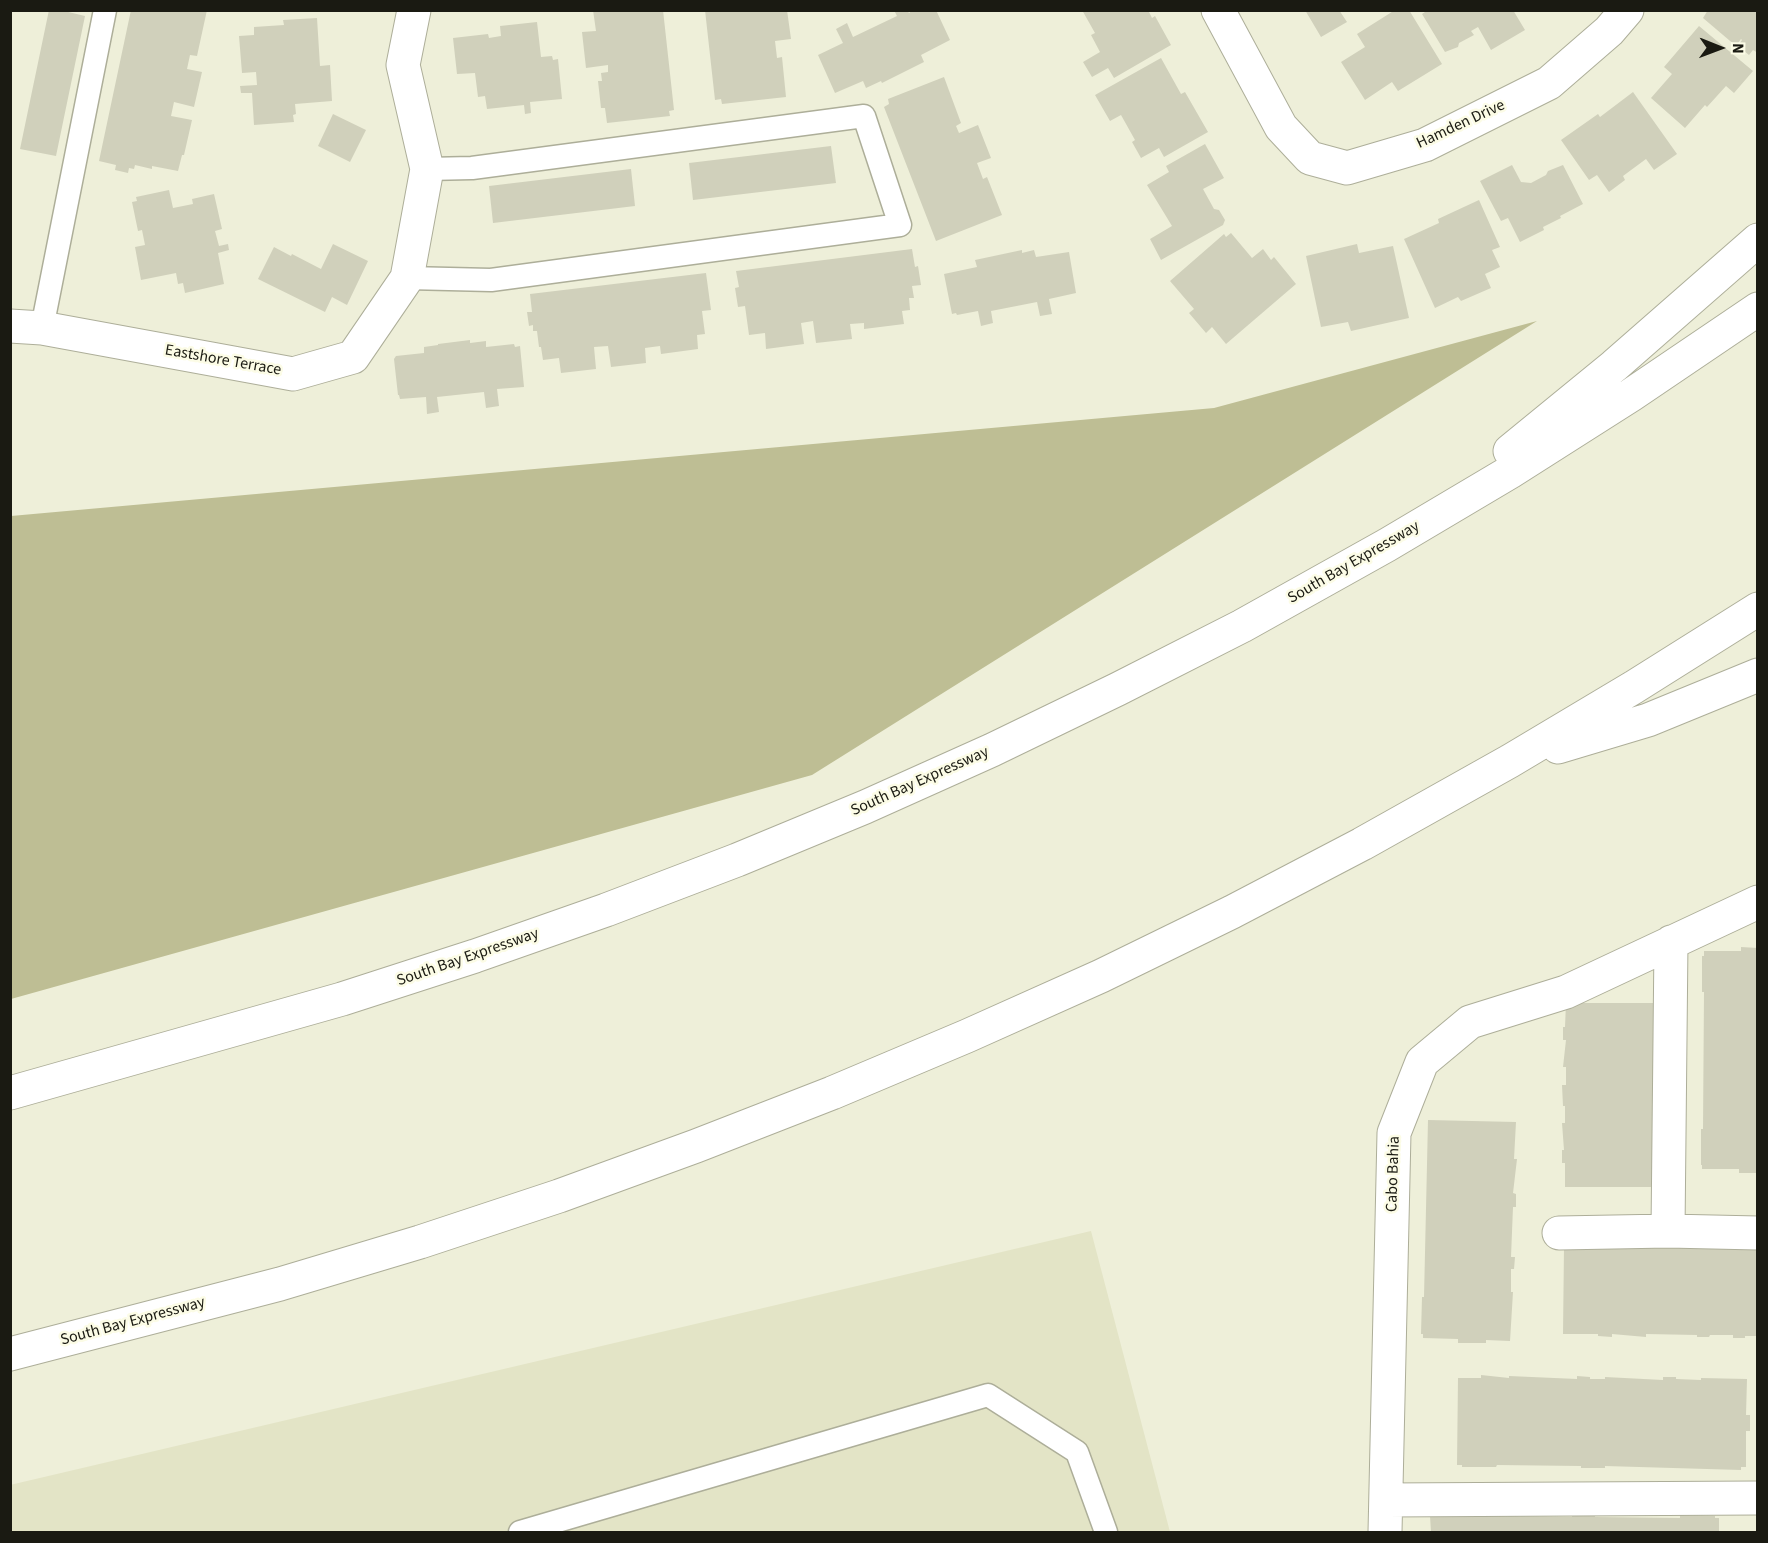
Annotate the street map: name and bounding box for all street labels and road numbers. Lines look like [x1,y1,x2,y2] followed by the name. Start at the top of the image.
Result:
[1414,96,1508,154] street label: Hamden Drive
[163,341,283,381] street label: Eastshore Terrace
[1285,517,1423,609] street label: South Bay Expressway
[848,743,992,821] street label: South Bay Expressway
[394,925,542,991] street label: South Bay Expressway
[1383,1136,1405,1212] street label: Cabo Bahia
[59,1293,207,1351] street label: South Bay Expressway

